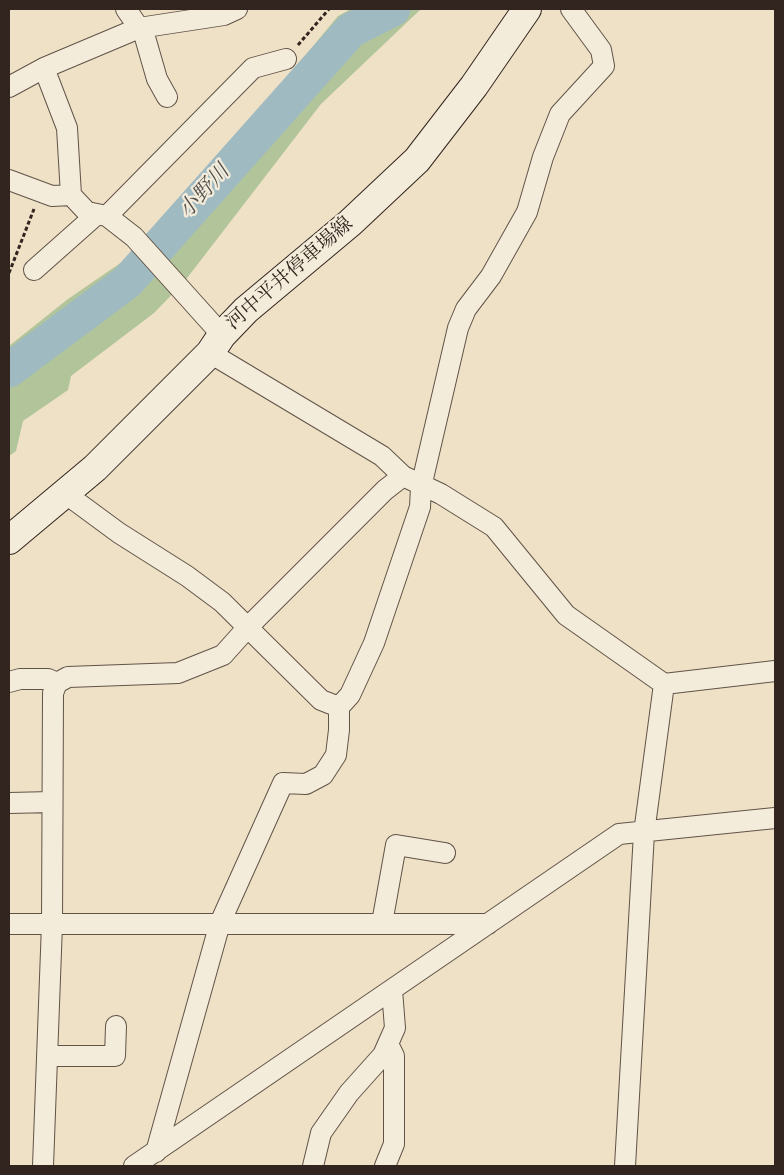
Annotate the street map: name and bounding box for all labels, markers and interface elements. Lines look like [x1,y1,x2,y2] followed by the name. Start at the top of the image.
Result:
[176,161,236,225] water label: 小野川
[223,213,359,337] street label: 河中平井停車場線

